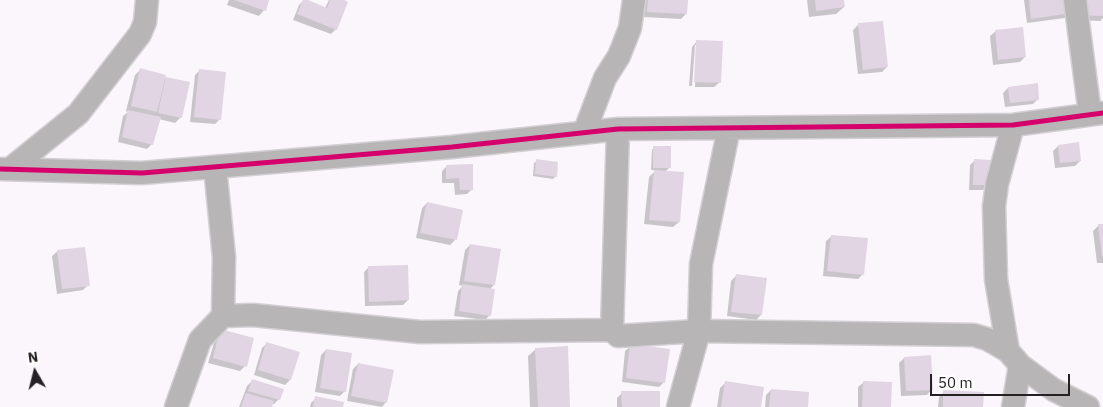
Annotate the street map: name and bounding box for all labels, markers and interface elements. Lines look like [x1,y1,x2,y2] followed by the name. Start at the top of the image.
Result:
[10,347,60,397] north arrow
[27,348,39,367] text: N
[933,364,1073,396] scale bar
[938,373,973,392] text: 50 m

